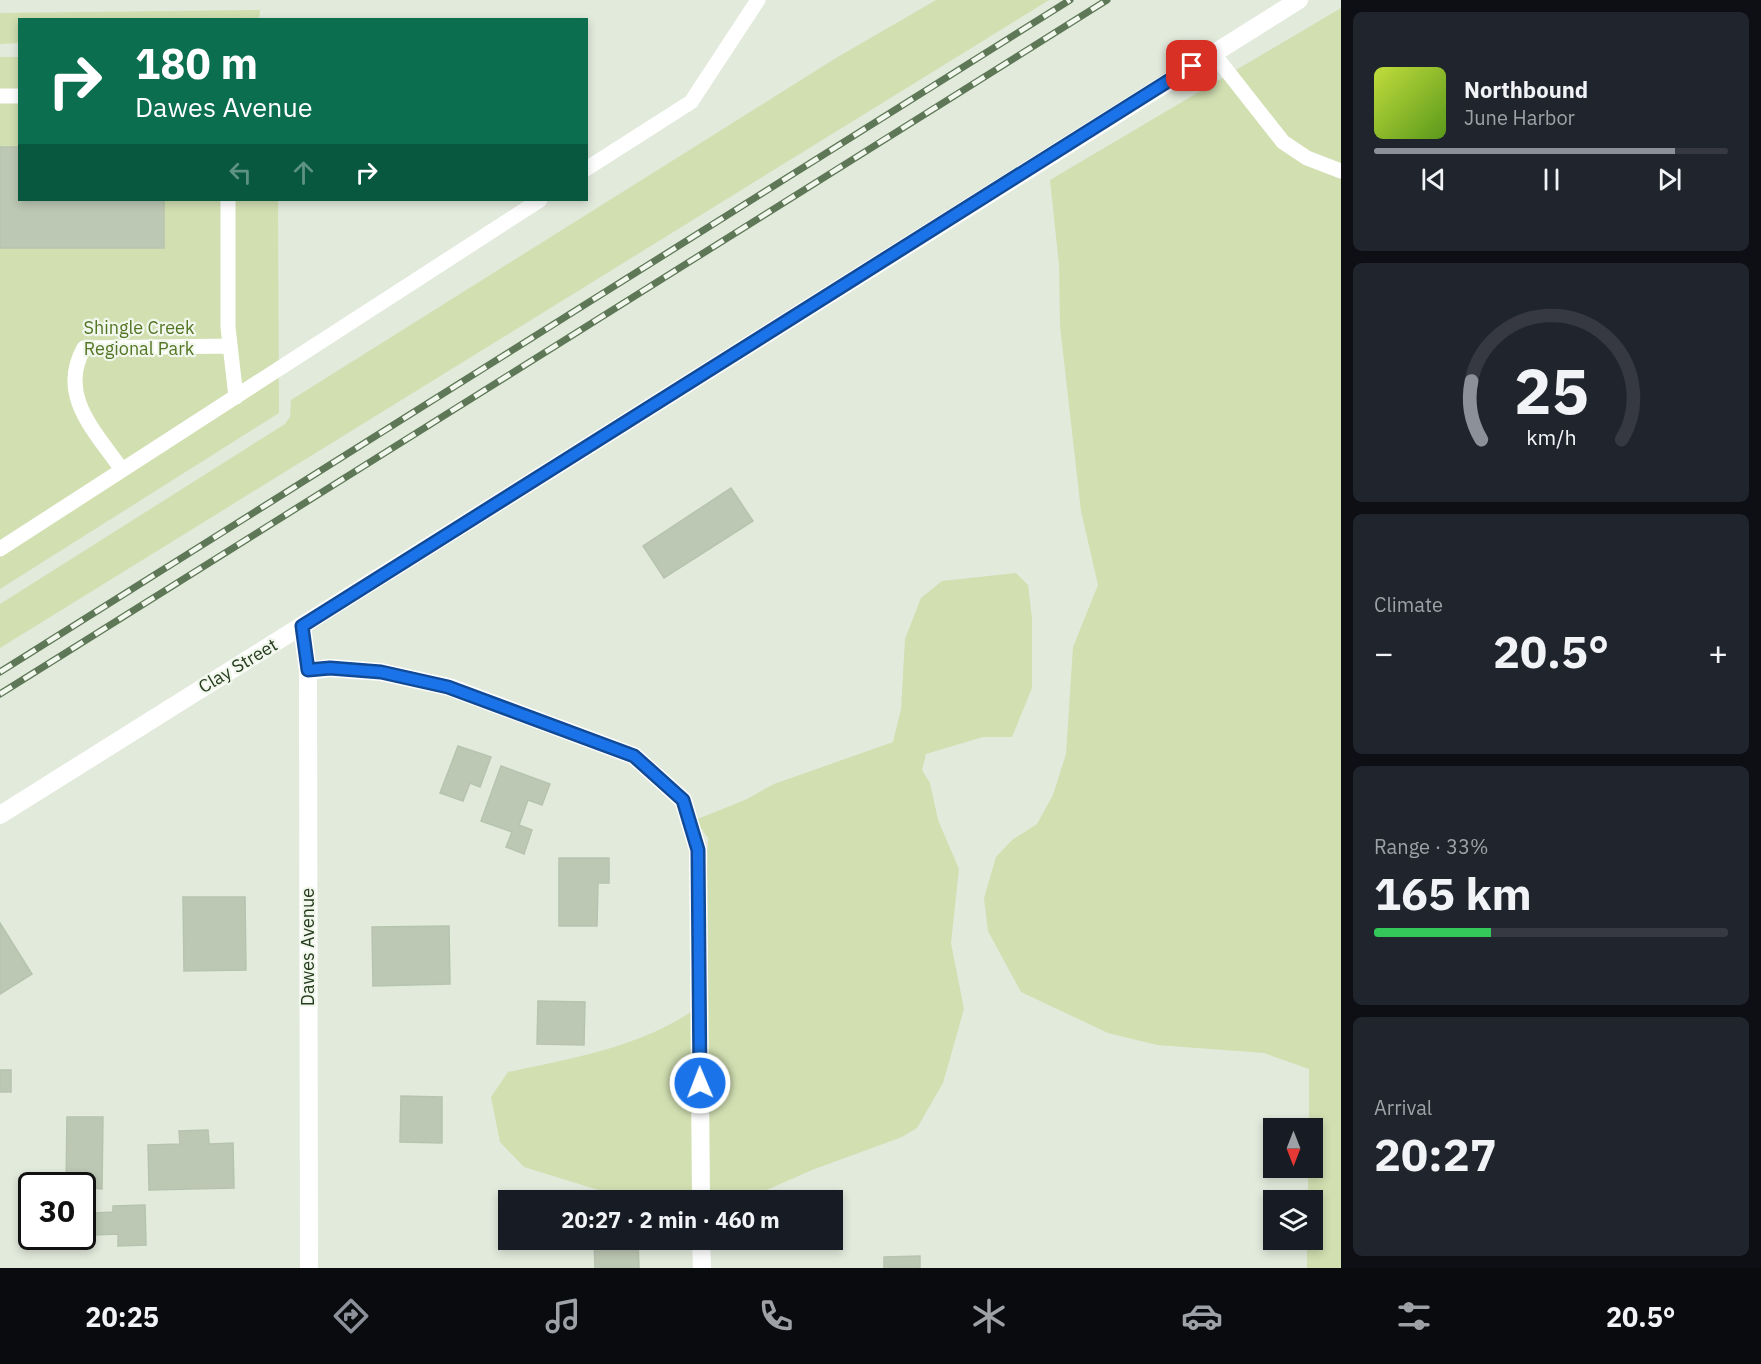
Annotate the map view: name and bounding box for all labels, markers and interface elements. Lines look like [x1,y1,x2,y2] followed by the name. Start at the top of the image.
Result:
[135,36,258,91] text: 180 m
[1166,40,1217,91] pin
[36,42,114,120] icon: right
[1175,49,1208,82] icon: arrive
[1464,75,1588,104] text: Northbound
[135,89,313,124] text: Dawes Avenue
[1464,104,1575,131] text: June Harbor
[224,156,257,189] icon: left
[287,156,320,189] icon: ahead
[350,156,383,189] icon: right
[1417,163,1450,196] icon: previous
[1535,163,1568,196] icon: pause
[1653,163,1686,196] icon: next
[84,316,195,360] park label: Shingle Creek Regional Park
[1514,350,1588,431] text: 25
[1526,423,1576,451] text: km/h
[1374,591,1443,618] text: Climate
[1493,622,1609,680] text: 20.5°
[1374,631,1394,674] text: −
[1708,631,1728,674] text: +
[194,633,281,698] street label: Clay Street
[1374,833,1489,860] text: Range · 33%
[1374,864,1532,922] text: 165 km
[296,888,319,1006] street label: Dawes Avenue
[668,1051,732,1115] position arrow
[1374,1094,1432,1121] text: Arrival
[1263,1118,1323,1178] north arrow
[1263,1118,1323,1250] map controls
[1374,1125,1497,1183] text: 20:27
[18,1172,96,1250] speed limit sign: 30
[1263,1190,1323,1250] button: layers
[561,1205,780,1234] text: 20:27 · 2 min · 460 m
[330,1295,372,1337] icon: directions
[542,1295,584,1337] icon: music
[755,1295,797,1337] icon: phone
[968,1295,1010,1337] icon: climate
[1181,1295,1223,1337] icon: car
[1393,1295,1435,1337] icon: filters
[85,1299,159,1334] text: 20:25
[1606,1299,1676,1334] text: 20.5°

